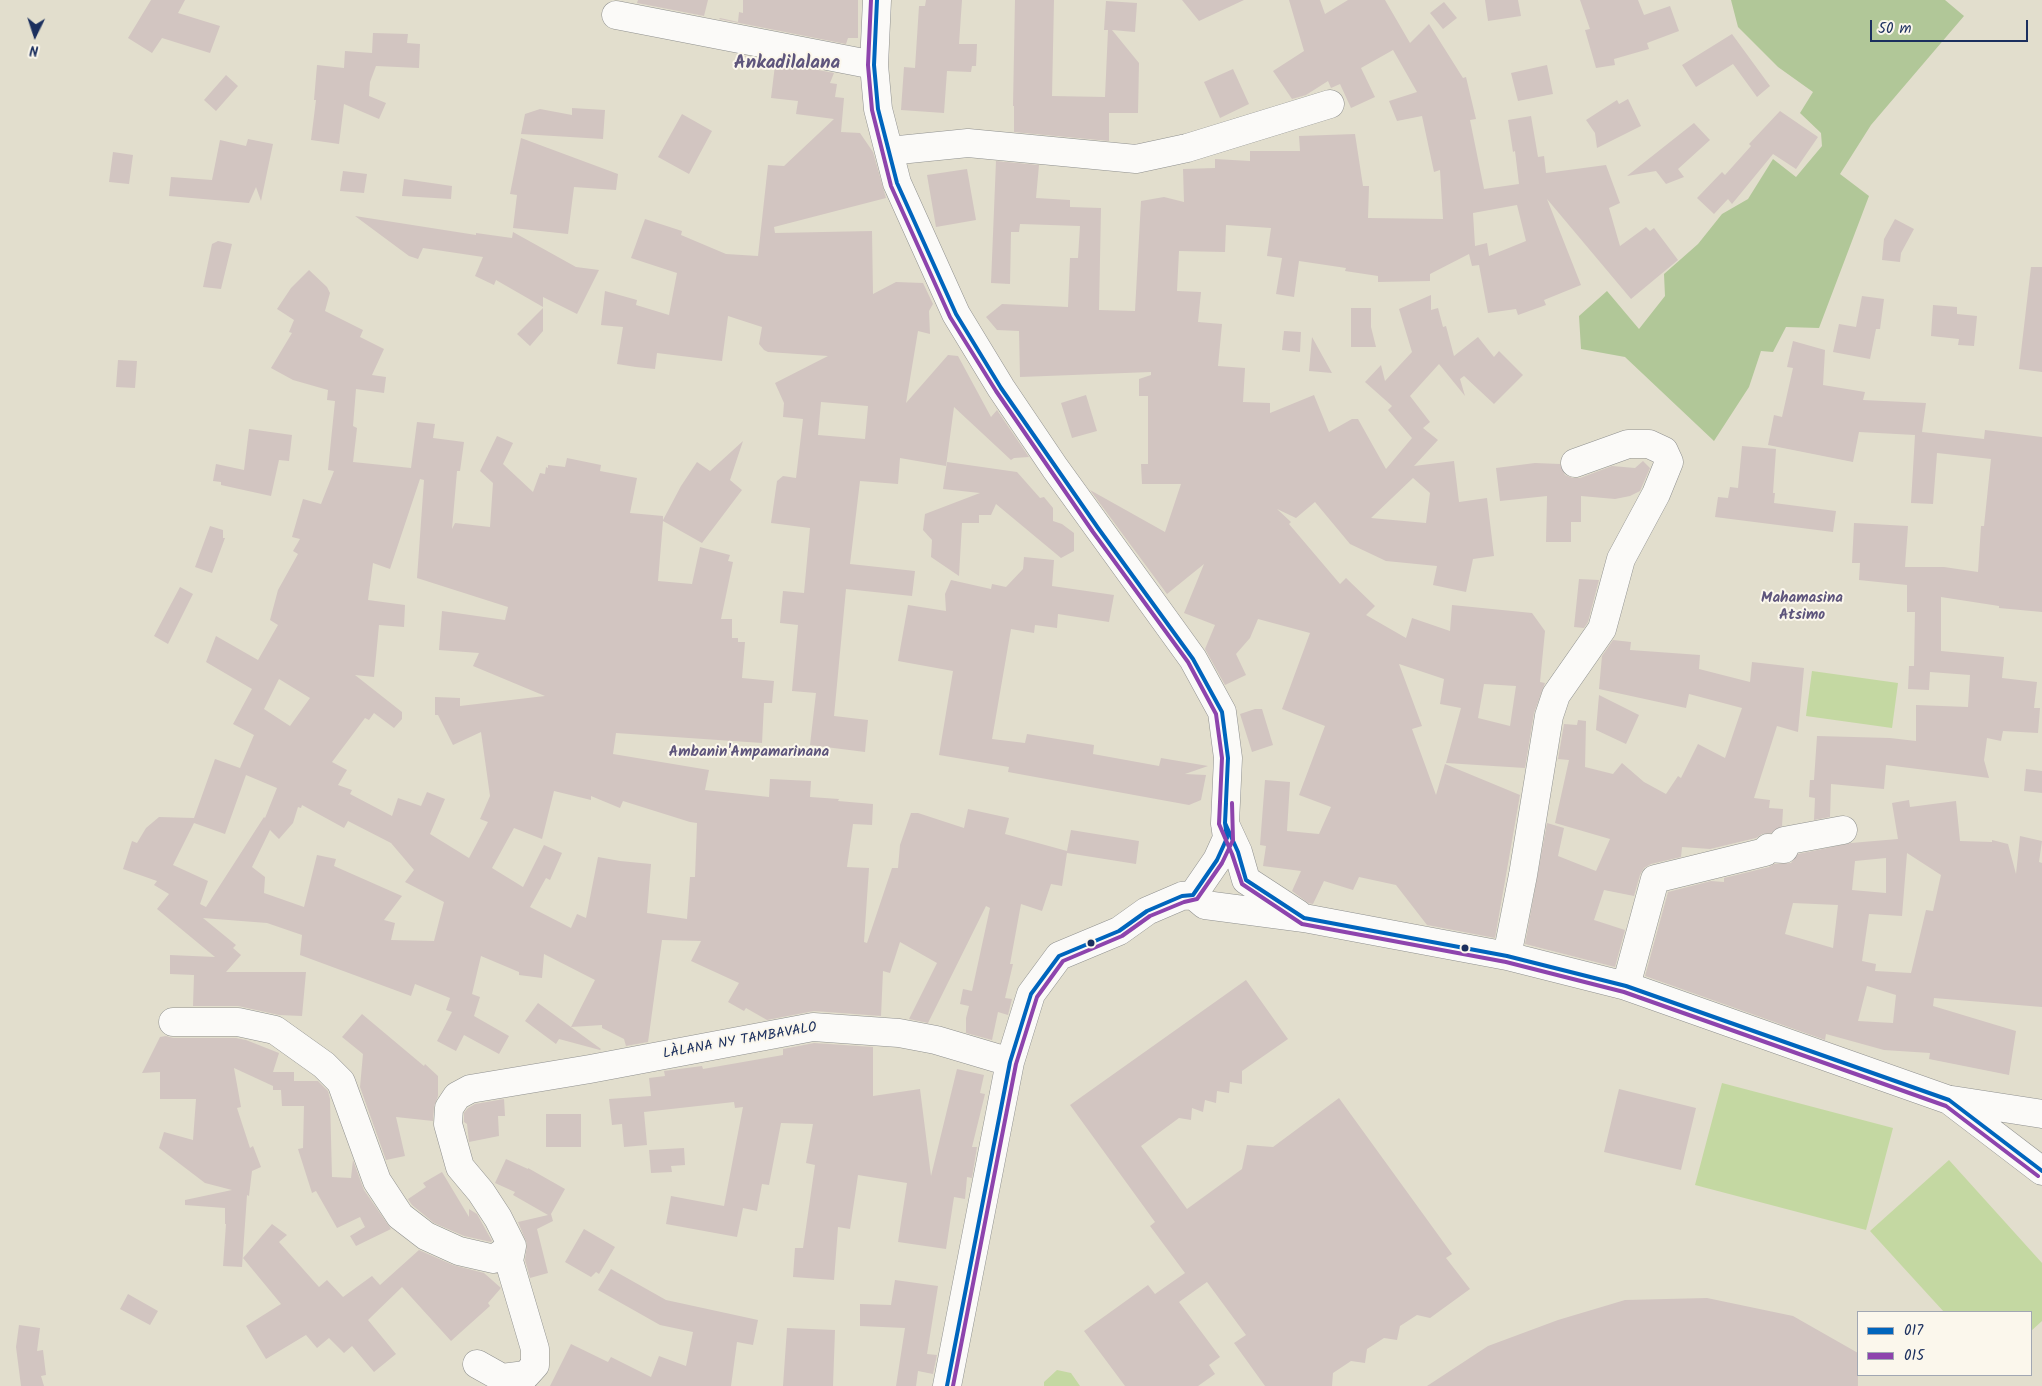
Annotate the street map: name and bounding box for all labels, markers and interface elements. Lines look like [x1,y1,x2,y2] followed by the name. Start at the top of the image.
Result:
[10,10,60,60] north arrow
[1872,10,2030,42] scale bar
[1878,17,1912,41] text: 50 m
[29,39,39,61] text: N
[734,54,840,76] district label: Ankadilalana
[1761,590,1843,625] district label: Mahamasina Atsimo
[669,744,829,762] district label: Ambanin'Ampamarinana
[1086,938,1096,948] unlabelled marker
[1460,943,1470,953] unlabelled marker
[662,1020,818,1064] street label: LÀLANA NY TAMBAVALO
[1857,1311,2032,1376] legend
[1904,1319,1923,1343] text: 017
[1904,1344,1924,1368] text: 015

